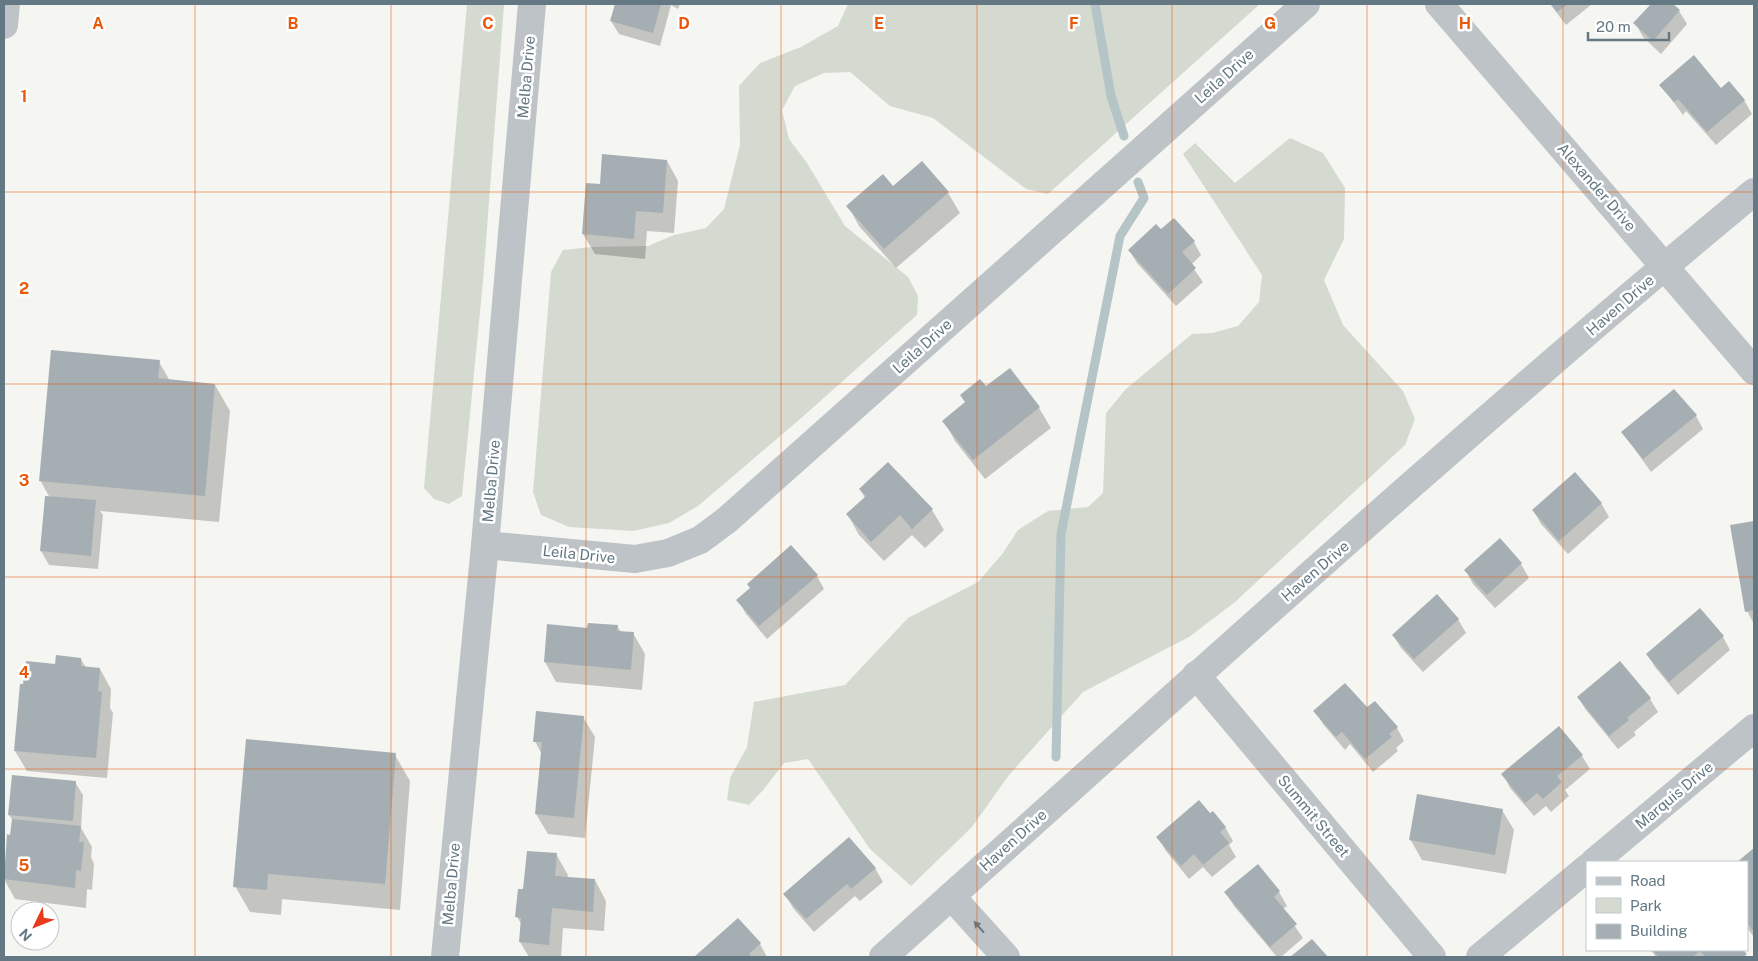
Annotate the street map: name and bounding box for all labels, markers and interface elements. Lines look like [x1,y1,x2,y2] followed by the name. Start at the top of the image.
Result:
[1588,10,1669,42] scale bar
[92,14,104,33] text: A
[288,14,299,33] text: B
[482,14,494,33] text: C
[678,14,690,33] text: D
[874,14,884,33] text: E
[1069,14,1079,33] text: F
[1264,14,1276,33] text: G
[1459,14,1471,33] text: H
[1596,18,1631,35] text: 20 m
[514,35,538,119] street label: Melba Drive
[1191,45,1257,107] street label: Leila Drive
[21,87,27,106] text: 1
[1554,140,1640,234] street label: Alexander Drive
[1583,271,1657,339] street label: Haven Drive
[19,279,29,298] text: 2
[889,315,955,377] street label: Leila Drive
[479,439,503,523] street label: Melba Drive
[19,471,29,490] text: 3
[1278,537,1352,605] street label: Haven Drive
[542,542,616,566] street label: Leila Drive
[19,663,30,682] text: 4
[1632,758,1716,832] street label: Marquis Drive
[1275,772,1353,861] street label: Summit Street
[976,806,1050,874] street label: Haven Drive
[439,842,463,926] street label: Melba Drive
[19,856,30,875] text: 5
[1586,861,1748,951] legend
[1630,872,1666,889] text: Road
[1630,897,1662,914] text: Park
[10,901,60,951] north arrow
[973,920,984,933] one-way arrow
[1630,922,1688,939] text: Building
[16,925,35,944] text: N

